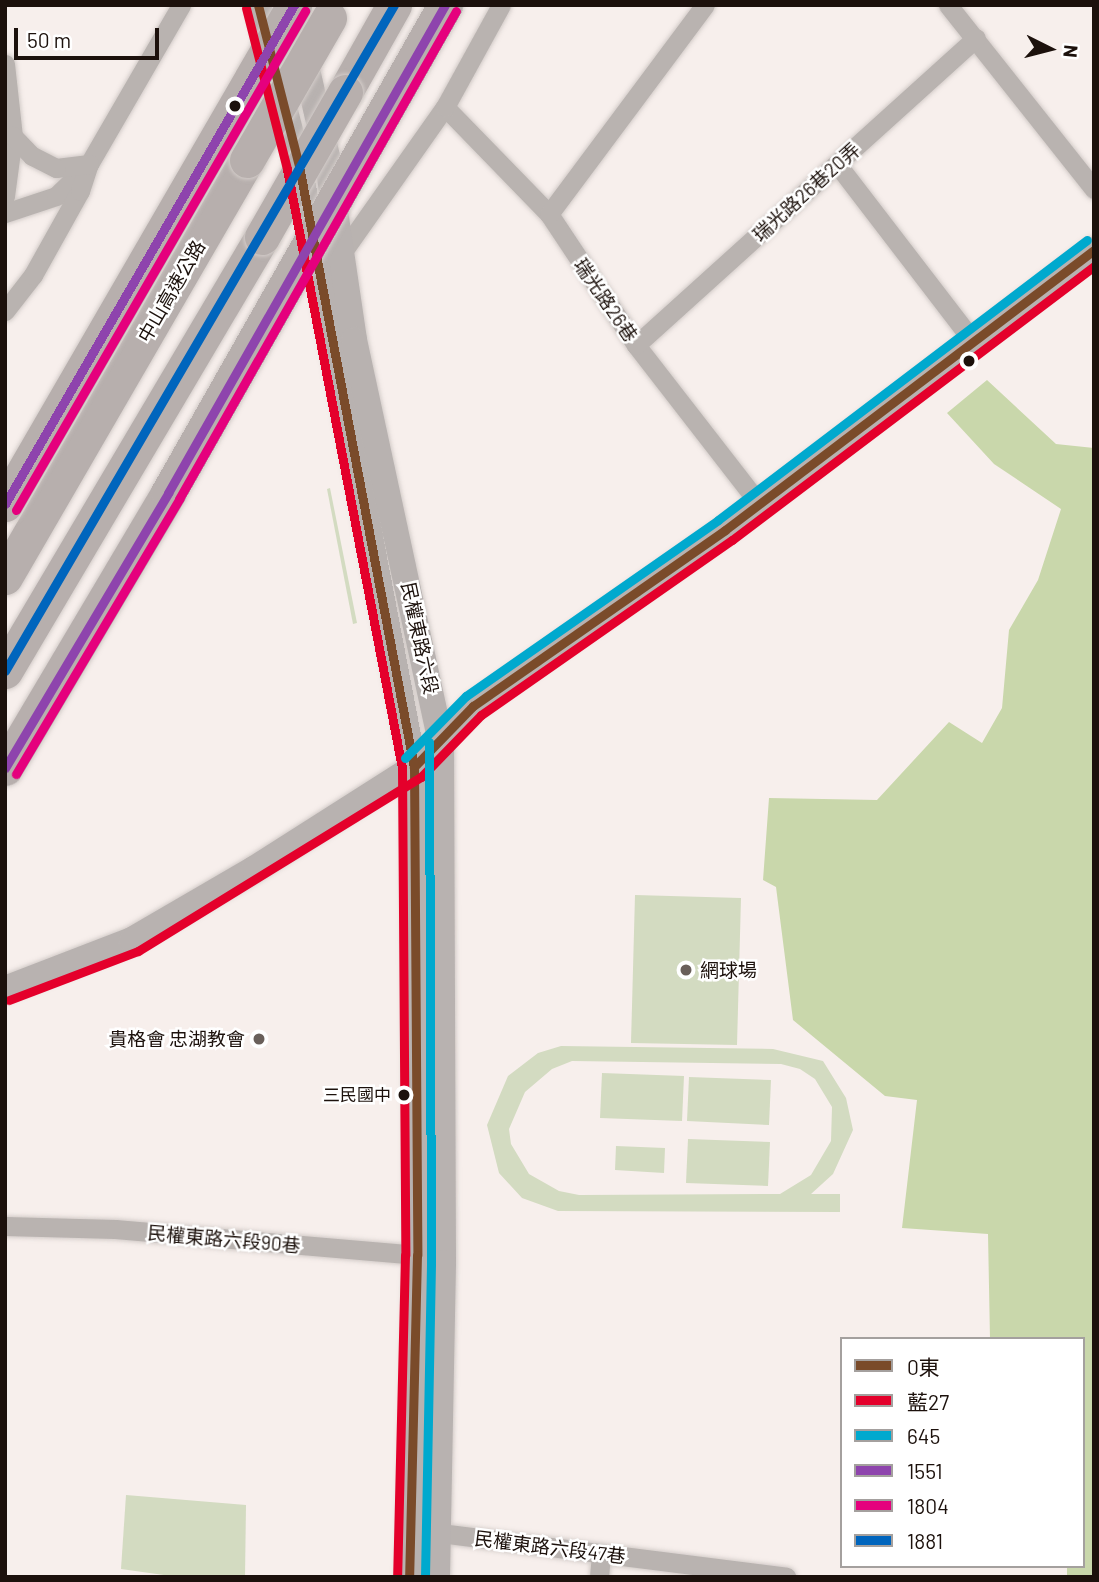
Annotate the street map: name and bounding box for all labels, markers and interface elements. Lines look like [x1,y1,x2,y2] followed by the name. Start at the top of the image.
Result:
[18,14,163,58] scale bar
[1015,14,1085,84] north arrow
[27,27,71,52] text: 50 m
[1059,44,1083,59] text: N
[228,99,242,113] unlabelled marker
[748,138,864,246] street label: 瑞光路26巷20弄
[133,236,209,346] street label: 中山高速公路
[570,254,642,346] street label: 瑞光路26巷
[962,354,976,368] unlabelled marker
[397,580,443,696] street label: 民權東路六段
[700,959,757,981] place label: 網球場
[678,962,694,978] marker: 網球場
[108,1028,245,1050] place label: 貴格會 忠湖教會
[251,1031,267,1047] marker: 貴格會 忠湖教會
[323,1085,391,1105] place label: 三民國中
[397,1088,411,1102] marker: 三民國中
[146,1221,302,1257] street label: 民權東路六段90巷
[840,1337,1085,1568] legend
[907,1354,940,1379] text: 0東
[907,1389,949,1414] text: 藍27
[907,1423,940,1448] text: 645
[907,1458,943,1483] text: 1551
[907,1493,949,1518] text: 1804
[473,1526,627,1568] street label: 民權東路六段47巷
[907,1528,943,1553] text: 1881

